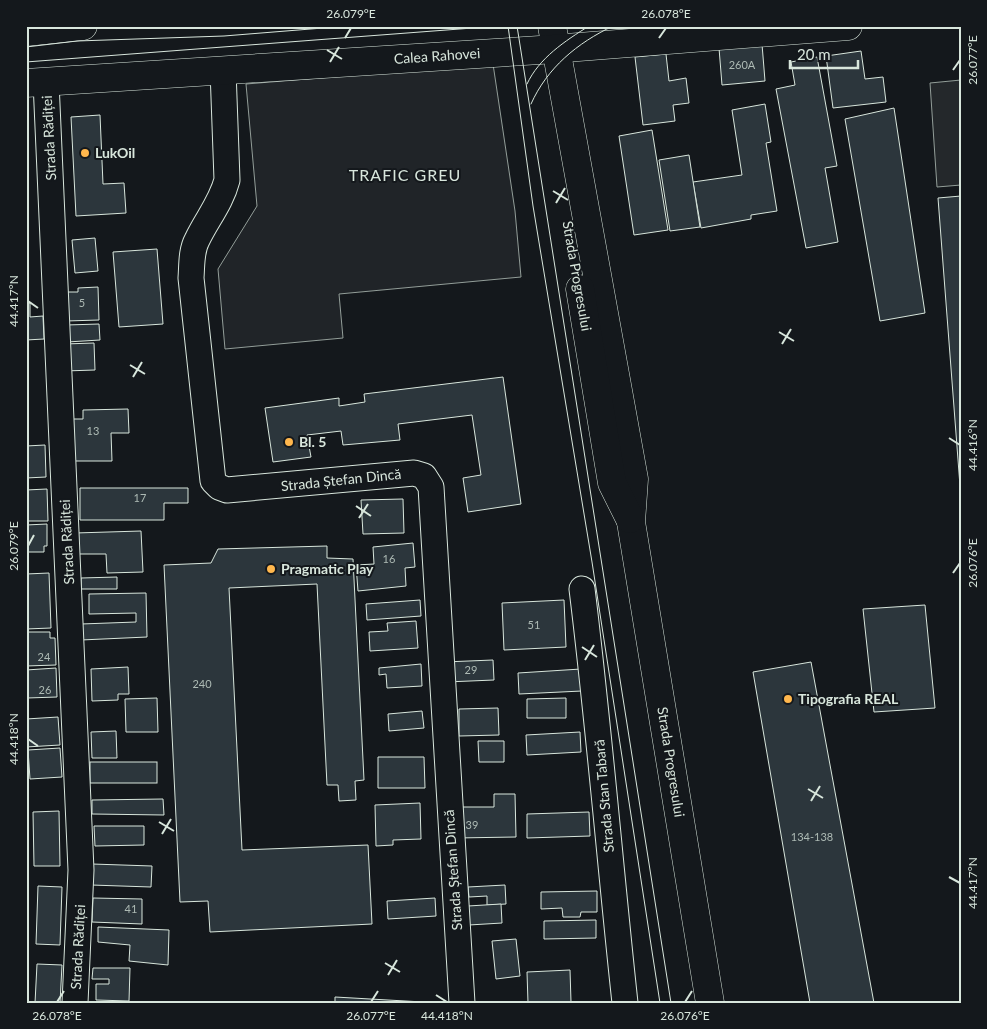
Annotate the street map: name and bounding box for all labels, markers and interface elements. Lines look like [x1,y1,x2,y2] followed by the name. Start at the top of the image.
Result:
[326,6,376,21] text: 26.079°E
[641,6,691,21] text: 26.078°E
[965,35,980,85] text: 26.077°E
[790,38,857,70] scale bar
[393,44,481,67] street label: Calea Rahovei
[797,45,831,63] text: 20 m
[729,58,756,71] house number: 260A
[38,95,59,181] street label: Strada Rădiței
[95,144,135,161] place label: LukOil
[79,147,91,159] marker: LukOil
[349,165,461,184] district label: TRAFIC GREU
[559,220,596,332] street label: Strada Progresului
[6,275,21,327] text: 44.417°N
[79,296,85,309] house number: 5
[965,419,980,471] text: 44.416°N
[87,424,99,437] house number: 13
[299,433,326,450] place label: Bl. 5
[283,436,295,448] marker: Bl. 5
[280,465,402,494] street label: Strada Ștefan Dincă
[134,491,146,504] house number: 17
[56,499,77,585] street label: Strada Rădiței
[6,521,21,571] text: 26.079°E
[965,538,980,588] text: 26.076°E
[383,552,395,565] house number: 16
[281,560,374,577] place label: Pragmatic Play
[265,563,277,575] marker: Pragmatic Play
[528,618,540,631] house number: 51
[38,650,51,663] house number: 24
[465,663,477,676] house number: 29
[192,677,212,690] house number: 240
[39,683,51,696] house number: 26
[798,690,899,707] place label: Tipografia REAL
[782,693,794,705] marker: Tipografia REAL
[654,706,689,818] street label: Strada Progresului
[6,713,21,765] text: 44.418°N
[590,739,617,853] street label: Strada Stan Tabară
[440,809,465,931] street label: Strada Ștefan Dincă
[466,818,478,831] house number: 39
[791,830,833,843] house number: 134-138
[965,857,980,909] text: 44.417°N
[125,902,137,915] house number: 41
[67,904,88,990] street label: Strada Rădiței
[32,1008,82,1023] text: 26.078°E
[346,1008,396,1023] text: 26.077°E
[421,1008,473,1023] text: 44.418°N
[660,1008,710,1023] text: 26.076°E

